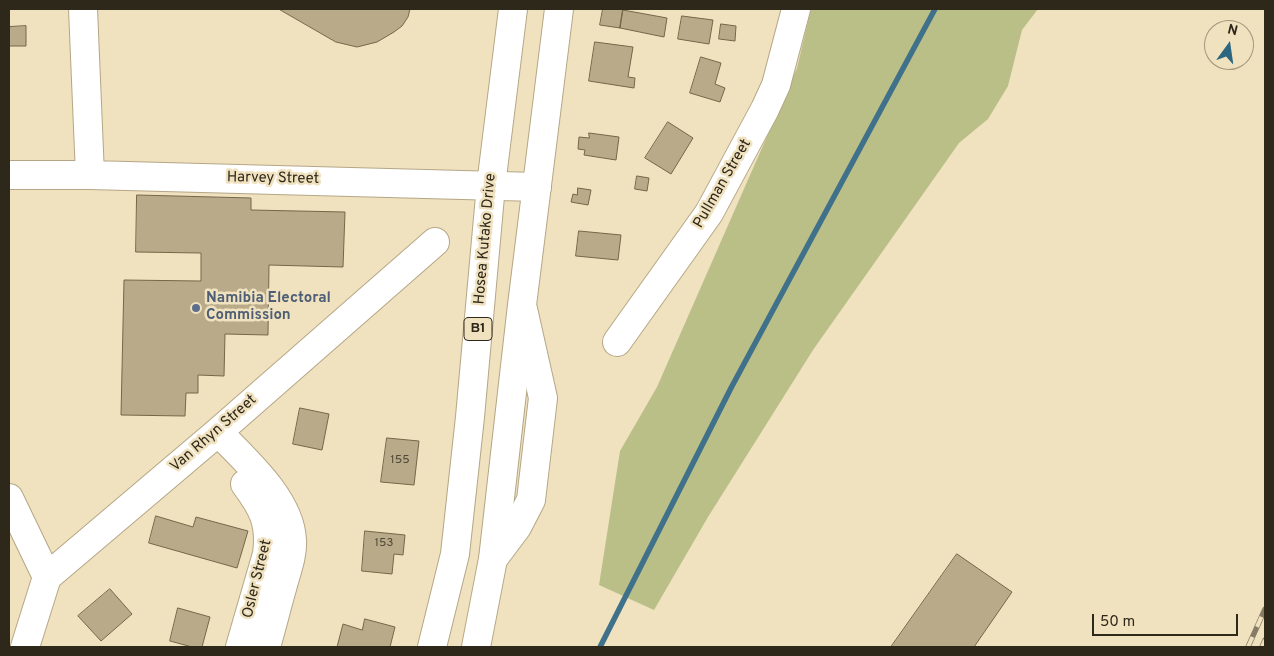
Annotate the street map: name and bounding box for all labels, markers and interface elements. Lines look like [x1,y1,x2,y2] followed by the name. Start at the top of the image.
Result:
[1204,20,1254,70] north arrow
[1226,21,1239,40] text: N
[690,136,756,232] street label: Pullman Street
[227,169,319,189] street label: Harvey Street
[471,173,501,305] street label: Hosea Kutako Drive
[206,290,331,325] place label: Namibia Electoral Commission
[190,302,202,314] marker: Namibia Electoral Commission
[464,318,492,340] road number: B1
[167,392,261,476] street label: Van Rhyn Street
[390,454,410,468] house number: 155
[374,537,394,551] house number: 153
[240,538,276,620] street label: Osler Street
[1094,604,1240,636] scale bar
[1100,613,1135,632] text: 50 m

